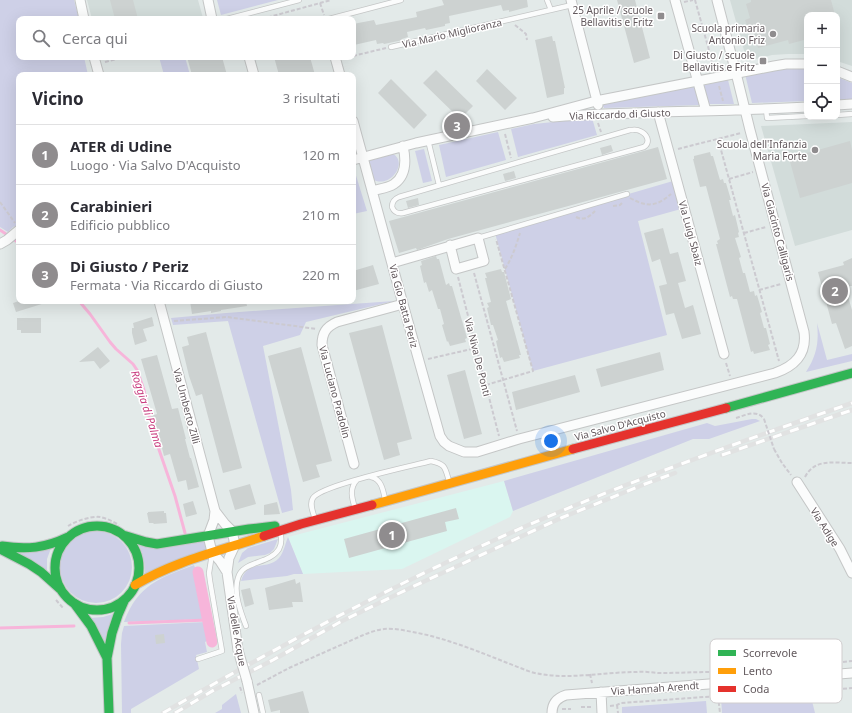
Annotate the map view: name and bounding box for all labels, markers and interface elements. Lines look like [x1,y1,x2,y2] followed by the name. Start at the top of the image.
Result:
[573,3,653,29] place label: 25 Aprile / scuole Bellavitis e Fritz
[656,11,666,21] marker: 25 Aprile / scuole Bellavitis e Fritz
[804,12,840,120] map controls
[804,12,840,48] button: +
[401,15,503,51] street label: Via Mario Miglioranza
[16,16,356,60] search box
[692,21,765,47] place label: Scuola primaria Antonio Friz
[30,27,52,49] icon: search
[62,28,128,48] text: Cerca qui
[768,29,778,39] marker: Scuola primaria Antonio Friz
[673,48,755,74] place label: Di Giusto / scuole Bellavitis e Fritz
[804,48,840,84] button: −
[758,56,768,66] marker: Di Giusto / scuole Bellavitis e Fritz
[804,84,840,120] button: locate
[32,87,84,110] text: Vicino
[283,89,340,107] text: 3 risultati
[569,105,671,123] street label: Via Riccardo di Giusto
[444,111,470,141] pin: 3
[70,136,172,156] text: ATER di Udine
[717,137,807,163] place label: Scuola dell'Infanzia Maria Forte
[810,145,820,155] marker: Scuola dell'Infanzia Maria Forte
[41,146,49,164] text: 1
[302,146,340,164] text: 120 m
[70,156,241,174] text: Luogo · Via Salvo D'Acquisto
[758,181,798,283] street label: Via Giacinto Calligaris
[70,196,152,216] text: Carabinieri
[676,199,706,267] street label: Via Luigi Sbaiz
[41,206,49,224] text: 2
[302,206,340,224] text: 210 m
[70,216,170,234] text: Edificio pubblico
[70,256,189,276] text: Di Giusto / Periz
[386,263,422,350] street label: Via Gio Batta Periz
[41,266,49,284] text: 3
[302,266,340,284] text: 220 m
[70,276,263,294] text: Fermata · Via Riccardo di Giusto
[822,276,848,306] pin: 2
[461,316,495,398] street label: Via Niva De Ponti
[316,344,354,440] street label: Via Luciano Pradolin
[170,367,204,445] street label: Via Umberto Zilli
[128,368,167,450] water label: Roggia di Palma
[573,406,667,444] street label: Via Salvo D'Acquisto
[541,431,561,451] your location
[807,505,843,550] street label: Via Adige
[379,520,405,550] pin: 1
[224,595,250,668] street label: Via delle Acque
[710,639,842,703] legend
[743,645,797,660] text: Scorrevole
[743,663,773,678] text: Lento
[610,678,700,698] street label: Via Hannah Arendt
[743,681,770,696] text: Coda

